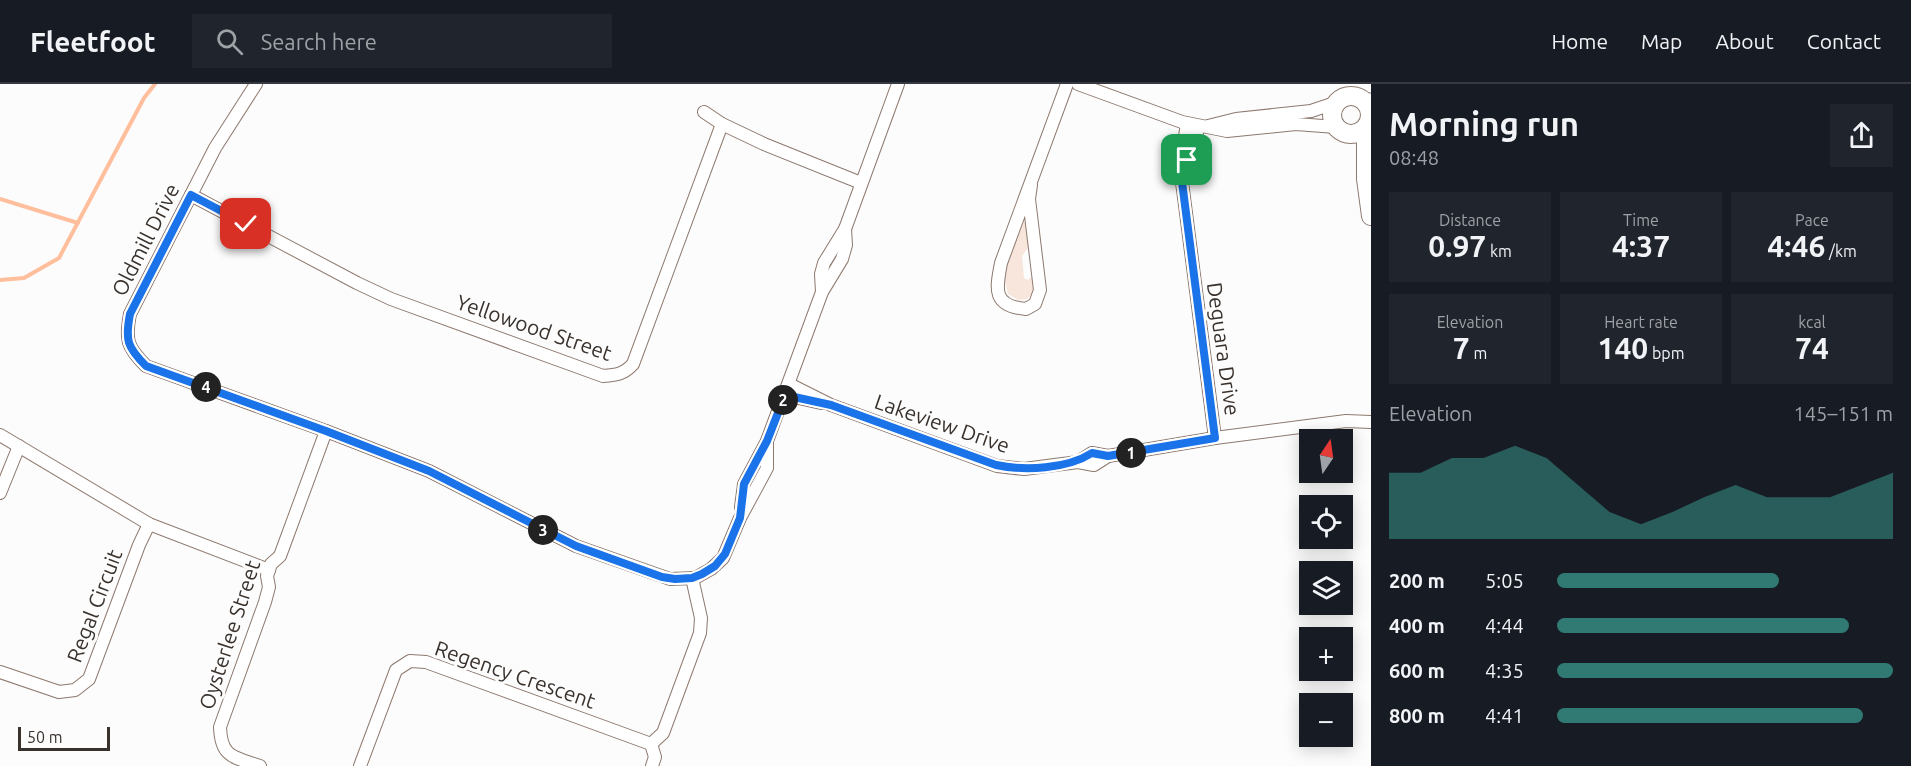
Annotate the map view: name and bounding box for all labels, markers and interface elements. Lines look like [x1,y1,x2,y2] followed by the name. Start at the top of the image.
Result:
[192,14,612,68] search box
[213,25,246,58] icon: search
[30,26,156,57] text: Fleetfoot
[261,29,377,54] text: Search here
[1551,29,1608,53] text: Home
[1641,29,1682,53] text: Map
[1715,29,1774,53] text: About
[1807,29,1881,53] text: Contact
[1830,104,1893,167] button: share
[1389,105,1579,142] text: Morning run
[1161,134,1212,185] pin
[1170,143,1203,176] icon: arrive
[1389,146,1439,169] text: 08:48
[107,179,184,300] street label: Oldmill Drive
[220,198,271,249] pin
[229,207,262,240] icon: check
[1439,211,1501,229] text: Distance
[1623,211,1659,229] text: Time
[1795,211,1829,229] text: Pace
[1428,229,1486,263] text: 0.97
[1612,229,1670,263] text: 4:37
[1767,229,1825,263] text: 4:46
[1486,242,1512,260] text: km
[1825,242,1857,260] text: /km
[1203,281,1245,417] street label: Deguara Drive
[454,289,615,365] street label: Yellowood Street
[1437,313,1503,331] text: Elevation
[1604,313,1678,331] text: Heart rate
[1798,313,1826,331] text: kcal
[1453,331,1470,365] text: 7
[1598,331,1648,365] text: 140
[1795,331,1829,365] text: 74
[1470,344,1487,362] text: m
[1648,344,1684,362] text: bpm
[191,372,221,402] pin: 4
[201,378,211,396] text: 4
[768,385,798,415] pin: 2
[872,389,1013,457] street label: Lakeview Drive
[778,391,788,409] text: 2
[1389,402,1472,425] text: Elevation
[1794,402,1893,425] text: 145–151 m
[1299,429,1353,483] north arrow
[1299,429,1353,747] map controls
[1116,438,1146,468] pin: 1
[1126,444,1136,462] text: 1
[1299,495,1353,549] button: locate
[528,515,558,545] pin: 3
[538,521,548,539] text: 3
[62,546,127,665] street label: Regal Circuit
[194,557,264,712] street label: Oysterlee Street
[1299,561,1353,615] button: layers
[1389,569,1445,592] text: 200 m
[1485,569,1524,592] text: 5:05
[1389,614,1445,637] text: 400 m
[1485,614,1524,637] text: 4:44
[1299,627,1353,681] button: +
[432,635,599,713] street label: Regency Crescent
[1389,659,1445,682] text: 600 m
[1485,659,1524,682] text: 4:35
[1299,693,1353,747] button: −
[1389,704,1445,727] text: 800 m
[1485,704,1524,727] text: 4:41
[18,724,110,752] scale bar
[27,728,63,746] text: 50 m

